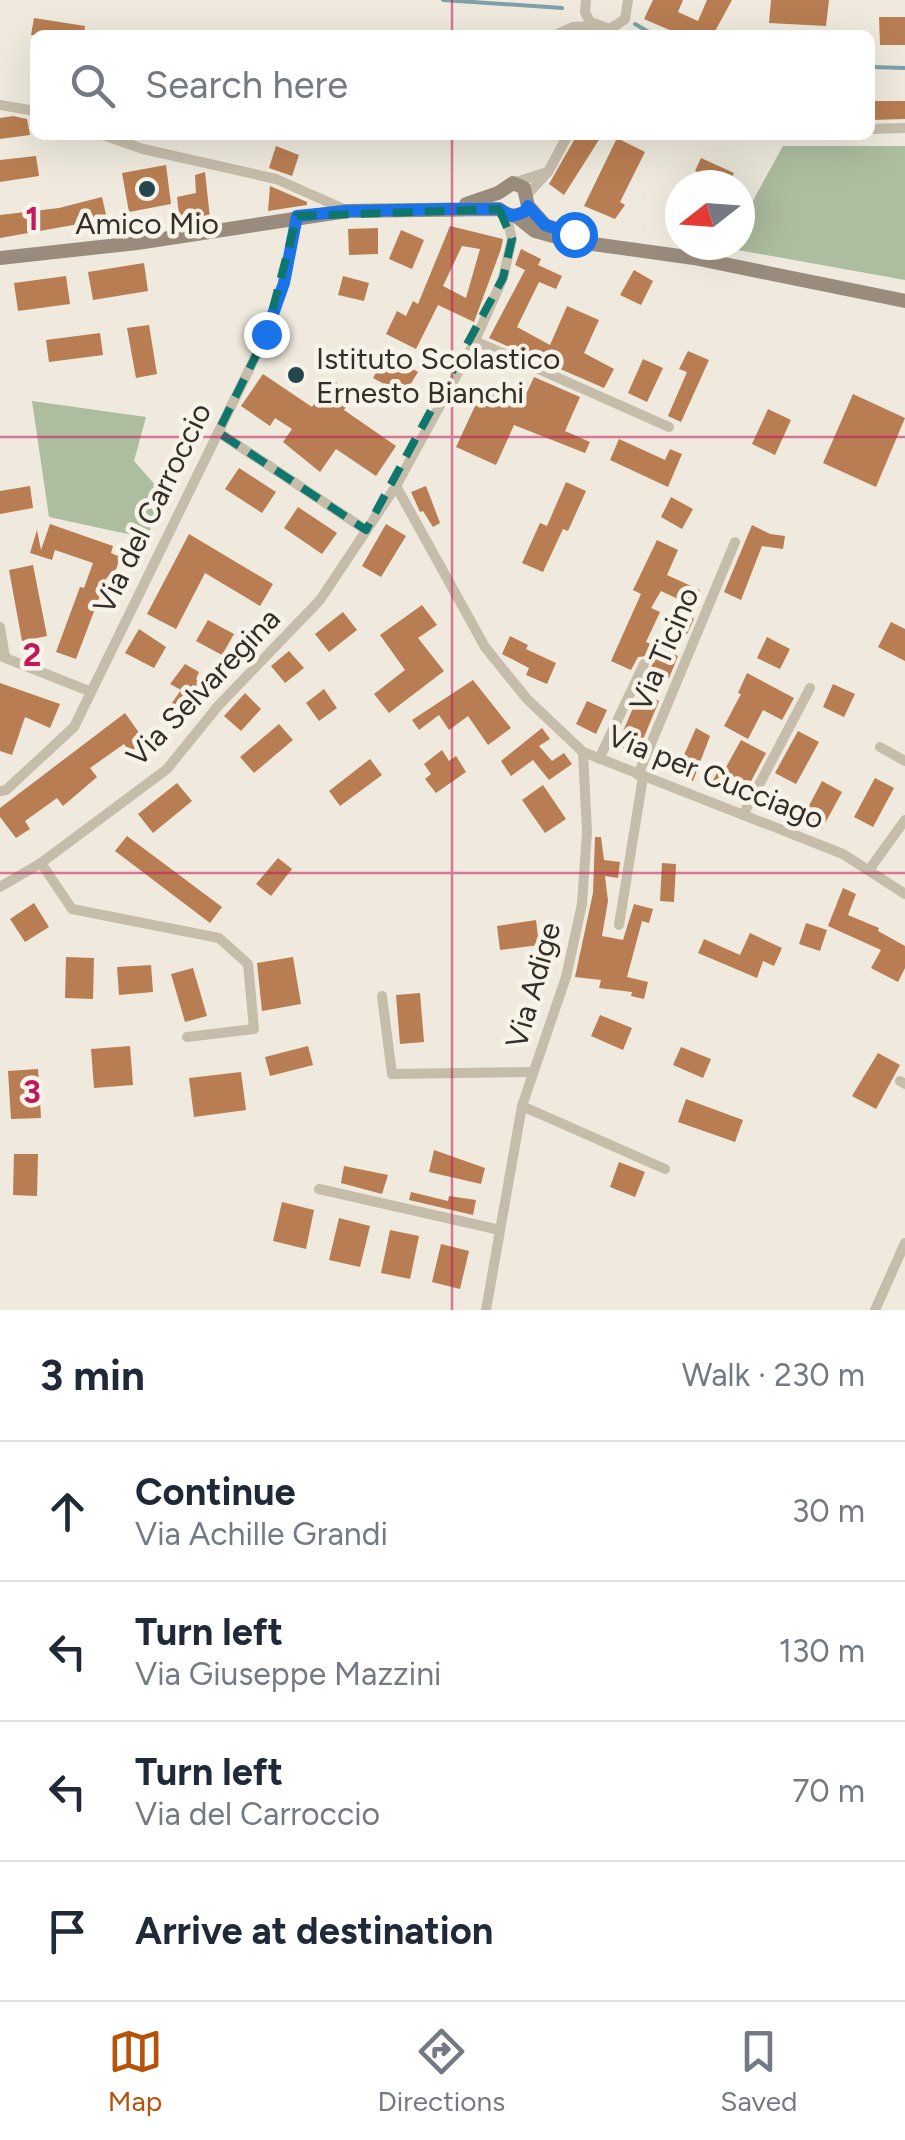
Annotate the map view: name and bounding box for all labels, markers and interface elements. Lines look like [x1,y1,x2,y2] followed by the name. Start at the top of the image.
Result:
[30,30,875,140] search box
[65,58,120,113] icon: search
[145,62,348,108] text: Search here
[665,170,755,260] north arrow
[136,178,158,200] marker: Amico Mio
[25,200,39,238] text: 1
[75,205,219,242] place label: Amico Mio
[552,212,598,258] route start
[244,312,290,358] route end
[316,340,560,411] place label: Istituto Scolastico Ernesto Bianchi
[285,364,307,386] marker: Istituto Scolastico Ernesto Bianchi
[85,397,219,619] street label: Via del Carroccio
[621,581,707,717] street label: Via Ticino
[118,600,288,774] street label: Via Selvaregina
[23,636,41,674] text: 2
[602,717,830,837] street label: Via per Cucciago
[497,918,569,1052] street label: Via Adige
[23,1073,41,1111] text: 3
[40,1350,145,1401] text: 3 min
[682,1356,865,1394] text: Walk · 230 m
[135,1469,296,1515] text: Continue
[40,1484,95,1539] icon: ahead
[792,1492,865,1530] text: 30 m
[135,1515,388,1553] text: Via Achille Grandi
[135,1609,283,1655] text: Turn left
[40,1624,95,1679] icon: left
[779,1632,865,1670] text: 130 m
[135,1655,442,1693] text: Via Giuseppe Mazzini
[135,1749,283,1795] text: Turn left
[40,1764,95,1819] icon: left
[792,1772,865,1810] text: 70 m
[135,1795,380,1833] text: Via del Carroccio
[40,1904,95,1959] icon: arrive
[135,1908,493,1954] text: Arrive at destination
[108,2024,163,2118] tab: Map
[378,2024,505,2118] tab: Directions
[720,2024,797,2118] tab: Saved

